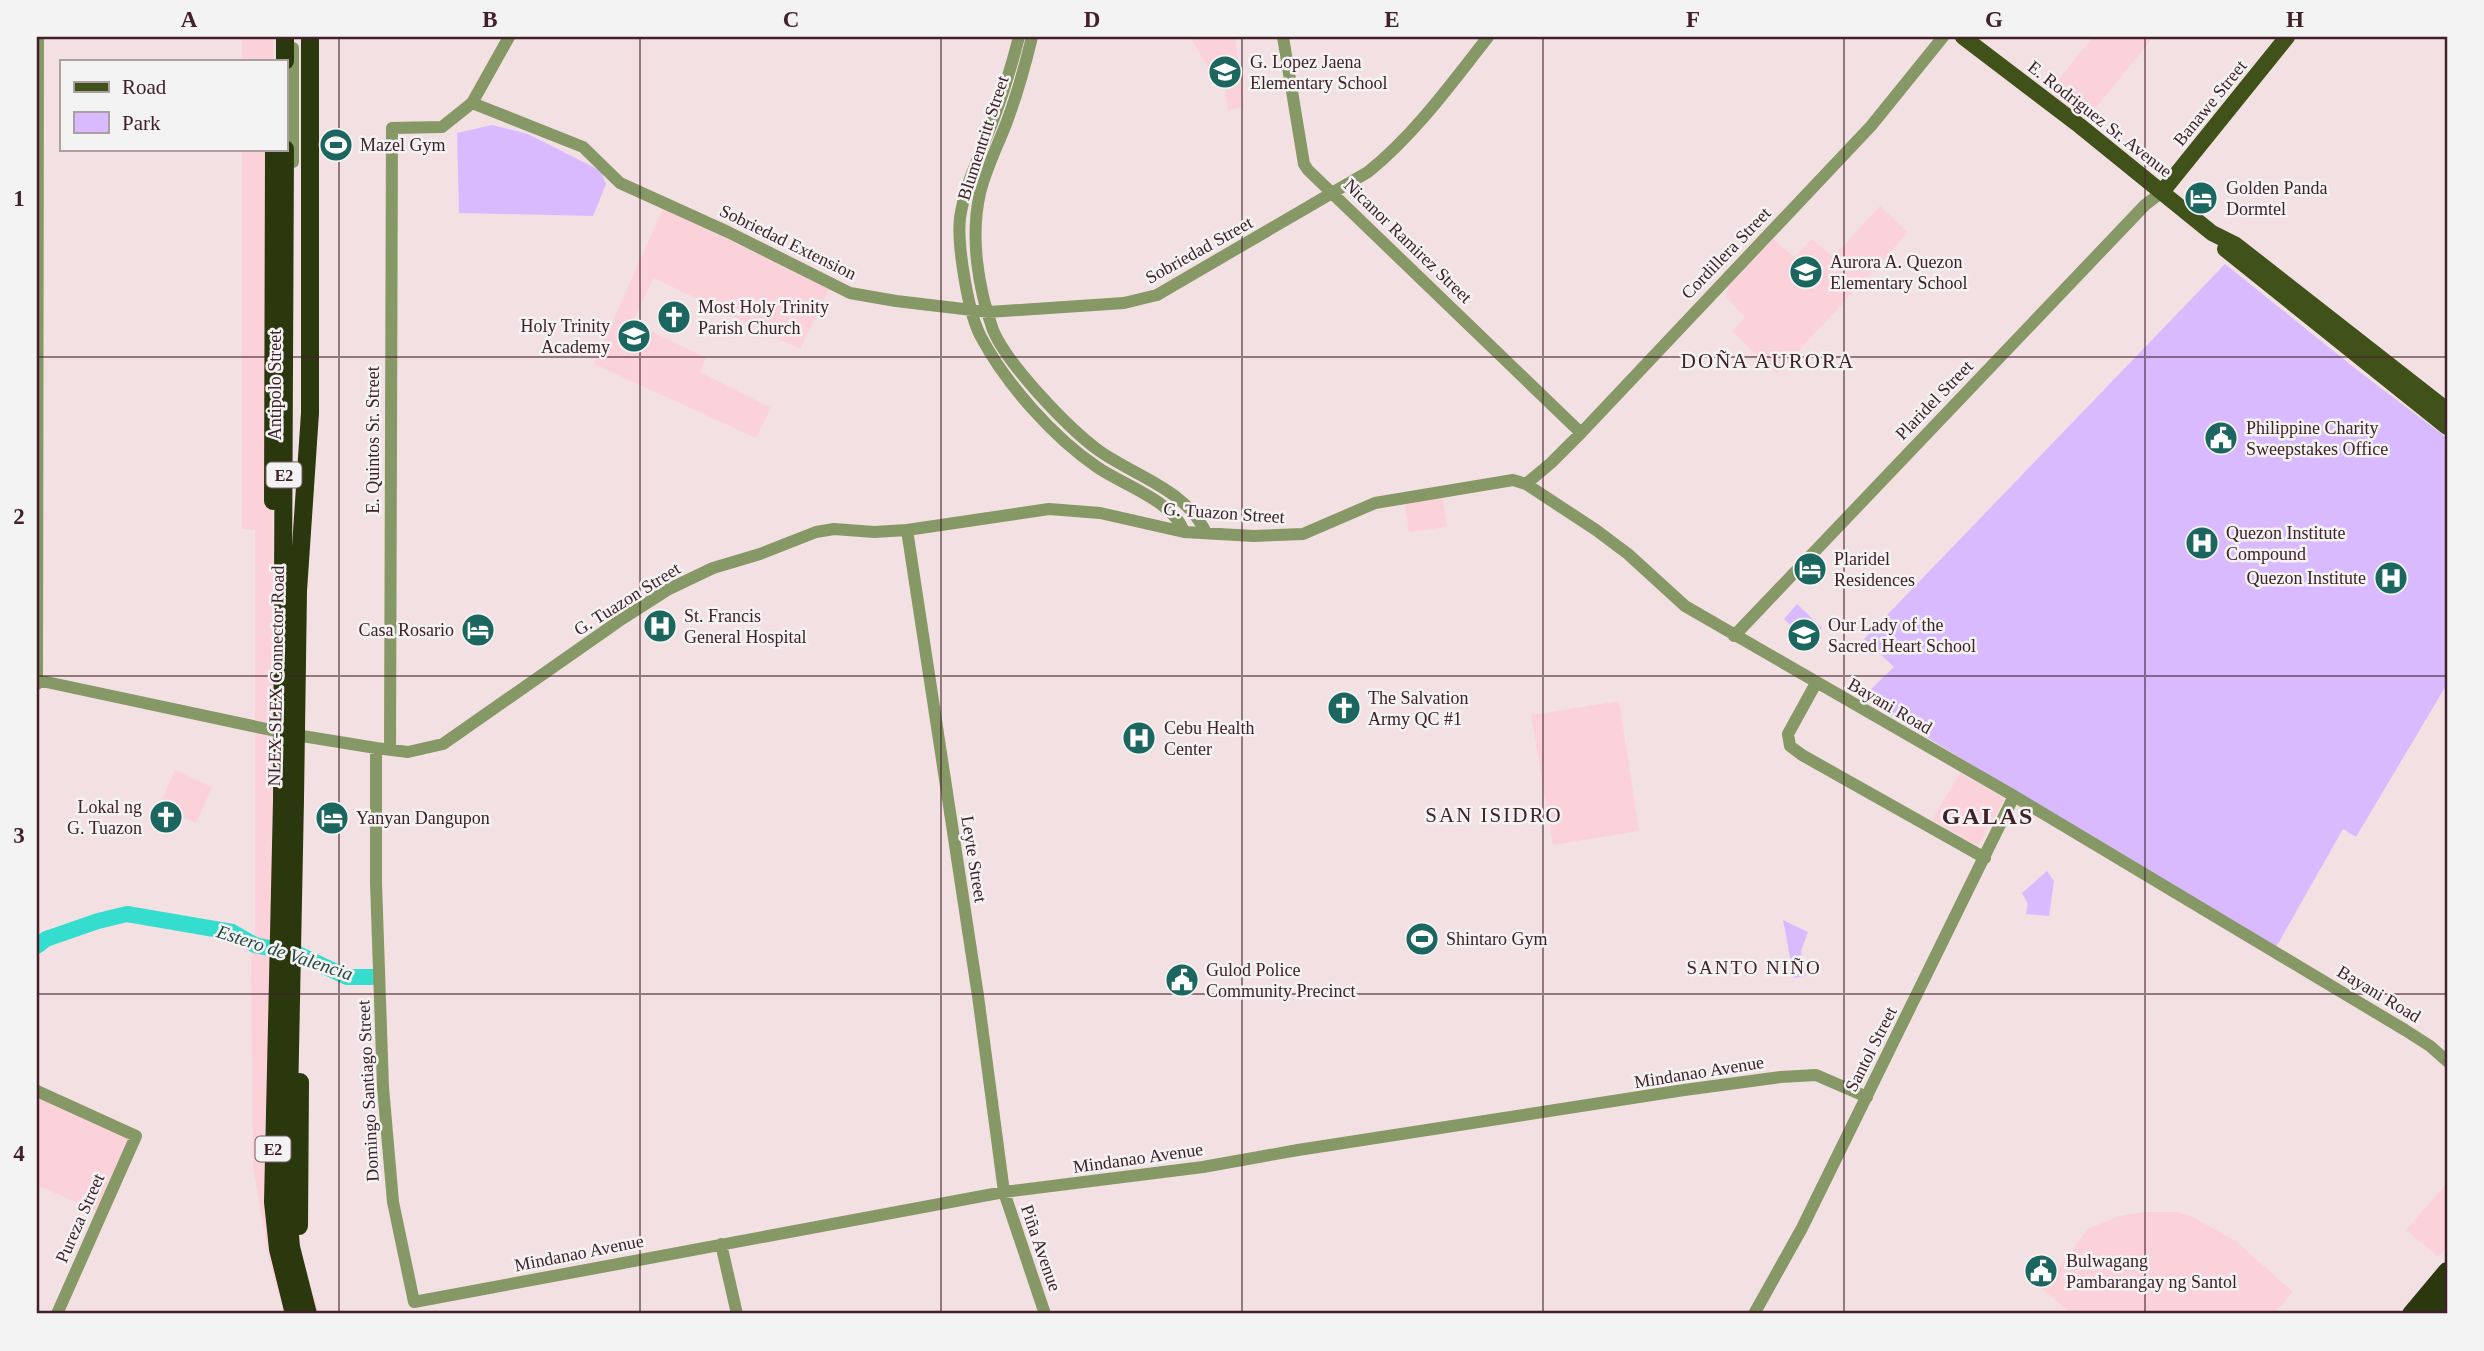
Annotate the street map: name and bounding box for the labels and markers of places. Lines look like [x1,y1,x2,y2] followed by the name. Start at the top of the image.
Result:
[1250,52,1387,93] place label: G. Lopez Jaena Elementary School
[1206,53,1244,91] school or university icon: G. Lopez Jaena Elementary School
[317,126,355,164] sports icon: Mazel Gym
[360,135,445,155] place label: Mazel Gym
[2226,178,2327,219] place label: Golden Panda Dormtel
[2182,179,2220,217] hotel icon: Golden Panda Dormtel
[1830,252,1967,293] place label: Aurora A. Quezon Elementary School
[1787,253,1825,291] school or university icon: Aurora A. Quezon Elementary School
[698,297,829,338] place label: Most Holy Trinity Parish Church
[655,298,693,336] church icon: Most Holy Trinity Parish Church
[520,316,610,357] place label: Holy Trinity Academy
[615,317,653,355] school or university icon: Holy Trinity Academy
[2246,418,2388,459] place label: Philippine Charity Sweepstakes Office
[2202,419,2240,457] public building icon: Philippine Charity Sweepstakes Office
[2226,523,2345,564] place label: Quezon Institute Compound
[2183,524,2221,562] hospital icon: Quezon Institute Compound
[1834,549,1915,590] place label: Plaridel Residences
[1791,550,1829,588] hotel icon: Plaridel Residences
[2372,559,2410,597] hospital icon: Quezon Institute
[2247,568,2366,588] place label: Quezon Institute
[684,606,806,647] place label: St. Francis General Hospital
[641,607,679,645] hospital icon: St. Francis General Hospital
[459,611,497,649] hotel icon: Casa Rosario
[1828,615,1976,656] place label: Our Lady of the Sacred Heart School
[1785,616,1823,654] school or university icon: Our Lady of the Sacred Heart School
[359,620,454,640] place label: Casa Rosario
[1368,688,1468,729] place label: The Salvation Army QC #1
[1325,689,1363,727] church icon: The Salvation Army QC #1
[1164,718,1254,759] place label: Cebu Health Center
[1120,719,1158,757] hospital icon: Cebu Health Center
[67,797,142,838] place label: Lokal ng G. Tuazon
[147,798,185,836] church icon: Lokal ng G. Tuazon
[313,799,351,837] hotel icon: Yanyan Dangupon
[356,808,490,828] place label: Yanyan Dangupon
[1403,920,1441,958] sports icon: Shintaro Gym
[1446,929,1548,949] place label: Shintaro Gym
[1206,960,1355,1001] place label: Gulod Police Community Precinct
[1163,961,1201,999] public building icon: Gulod Police Community Precinct
[2066,1251,2237,1292] place label: Bulwagang Pambarangay ng Santol
[2022,1252,2060,1290] public building icon: Bulwagang Pambarangay ng Santol

